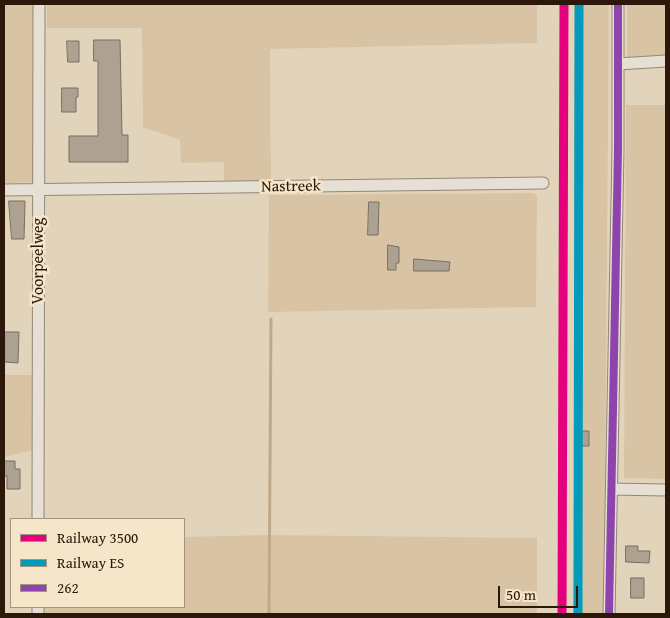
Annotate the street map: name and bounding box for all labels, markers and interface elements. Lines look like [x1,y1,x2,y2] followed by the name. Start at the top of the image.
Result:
[261,177,321,197] street label: Nastreek
[29,217,49,305] street label: Voorpeelweg
[10,518,185,608] legend
[57,527,138,548] text: Railway 3500
[57,552,124,573] text: Railway ES
[500,576,580,608] scale bar
[57,577,79,598] text: 262
[506,584,536,605] text: 50 m

